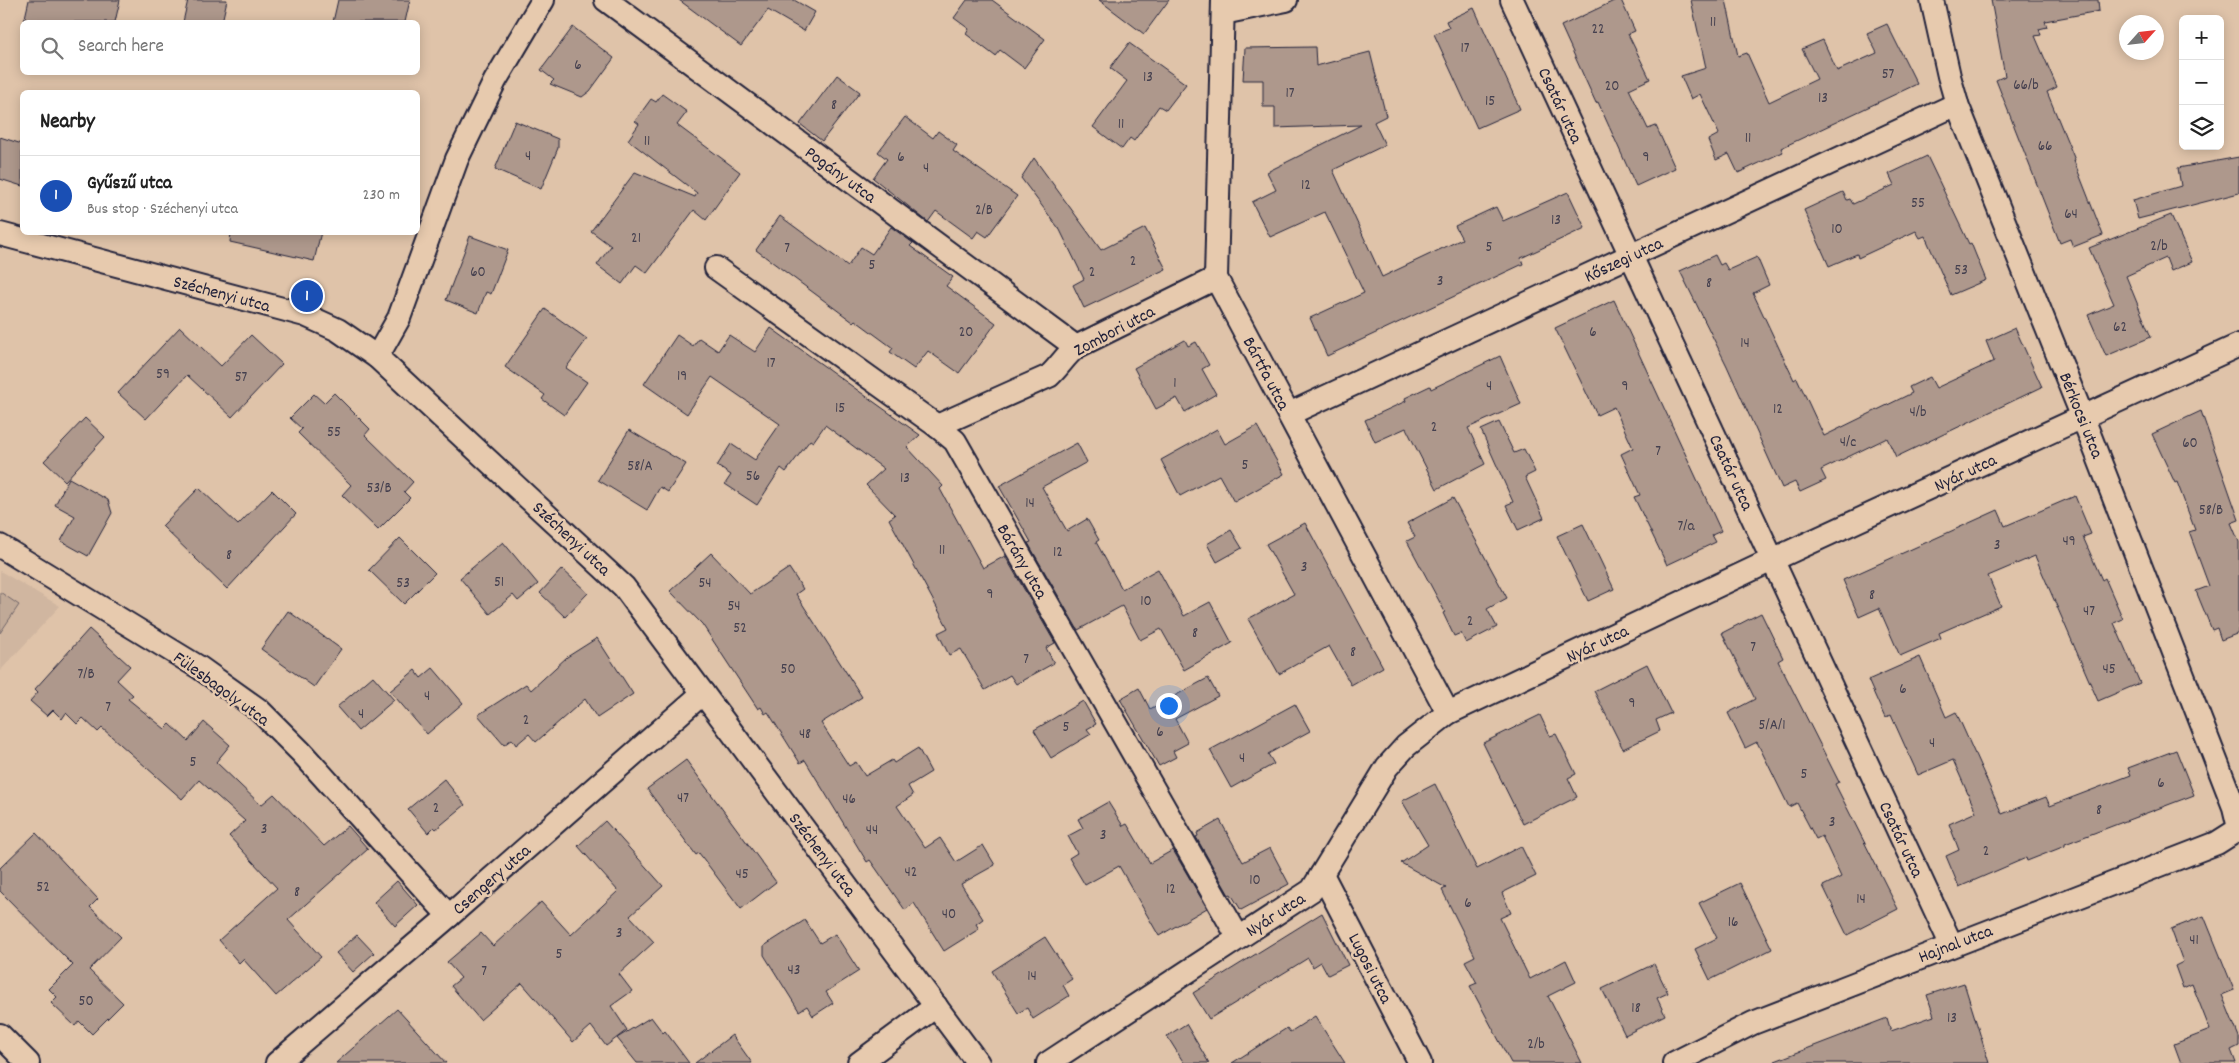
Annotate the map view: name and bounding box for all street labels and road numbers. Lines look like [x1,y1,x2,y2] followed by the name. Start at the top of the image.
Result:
[1530,64,1588,149] street label: Csatár utca
[799,142,881,211] street label: Pogány utca
[1581,232,1668,290] street label: Kőszegi utca
[170,271,273,320] street label: Széchenyi utca
[1070,300,1161,364] street label: Zombori utca
[1235,333,1295,416] street label: Bártfa utca
[2051,369,2108,463] street label: Bérkocsi utca
[1701,431,1759,516] street label: Csatár utca
[1931,449,2002,500] street label: Nyár utca
[526,497,615,583] street label: Széchenyi utca
[989,520,1053,605] street label: Bárány utca
[1563,620,1634,671] street label: Nyár utca
[167,647,274,734] street label: Fülesbagoly utca
[1871,798,1929,883] street label: Csatár utca
[781,808,861,903] street label: Széchenyi utca
[448,839,538,922] street label: Csengery utca
[1242,887,1311,945] street label: Nyár utca
[1915,920,1997,971] street label: Hajnal utca
[1340,930,1397,1009] street label: Lugosi utca

